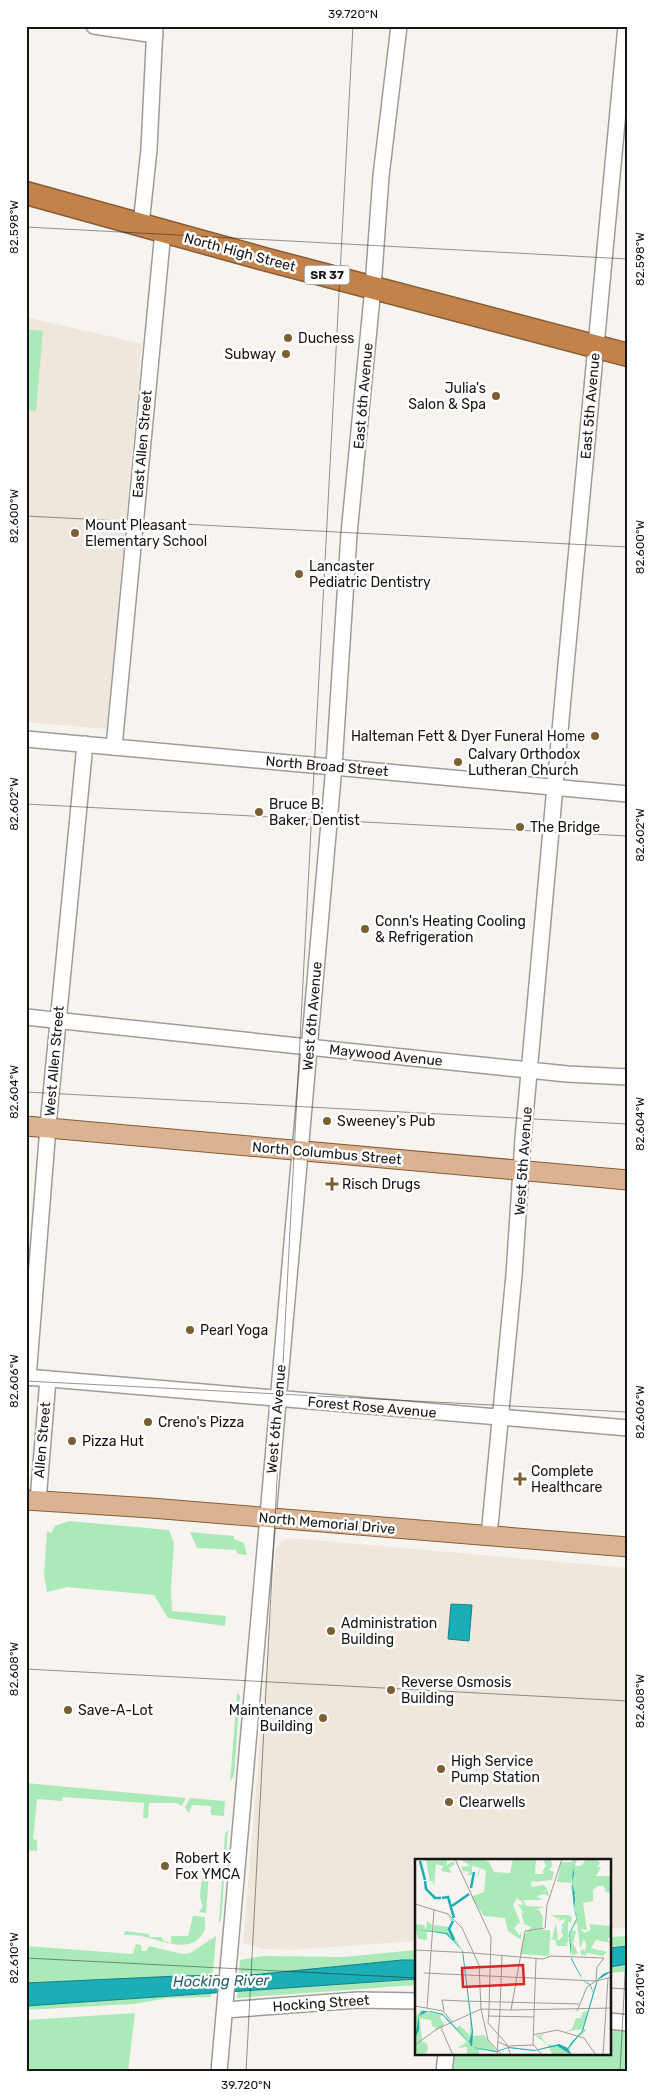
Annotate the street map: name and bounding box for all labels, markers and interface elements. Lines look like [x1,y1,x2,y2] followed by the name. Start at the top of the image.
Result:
[328,7,378,21] text: 39.720°N
[7,200,21,254] text: 82.598°W
[182,229,298,276] street label: North High Street
[633,232,647,286] text: 82.598°W
[304,266,350,284] road number: SR 37
[298,330,354,347] place label: Duchess
[282,332,294,344] marker: Duchess
[350,342,377,450] street label: East 6th Avenue
[224,346,276,363] place label: Subway
[280,348,292,360] marker: Subway
[577,352,604,460] street label: East 5th Avenue
[408,380,486,413] place label: Julia's Salon & Spa
[129,389,156,499] street label: East Allen Street
[490,390,502,402] marker: Julia's Salon & Spa
[7,488,21,543] text: 82.600°W
[85,517,207,550] place label: Mount Pleasant Elementary School
[633,519,647,574] text: 82.600°W
[69,527,81,539] marker: Mount Pleasant Elementary School
[309,558,431,591] place label: Lancaster Pediatric Dentistry
[293,568,305,580] marker: Lancaster Pediatric Dentistry
[351,728,585,745] place label: Halteman Fett & Dyer Funeral Home
[589,730,601,742] marker: Halteman Fett & Dyer Funeral Home
[468,746,581,779] place label: Calvary Orthodox Lutheran Church
[265,753,390,780] street label: North Broad Street
[452,756,464,768] marker: Calvary Orthodox Lutheran Church
[7,777,21,831] text: 82.602°W
[269,796,360,829] place label: Bruce B. Baker, Dentist
[253,806,265,818] marker: Bruce B. Baker, Dentist
[633,808,647,862] text: 82.602°W
[530,819,600,836] place label: The Bridge
[514,821,526,833] marker: The Bridge
[375,913,526,946] place label: Conn's Heating Cooling & Refrigeration
[359,923,371,935] marker: Conn's Heating Cooling & Refrigeration
[299,961,326,1071] street label: West 6th Avenue
[41,1005,68,1117] street label: West Allen Street
[328,1041,444,1070] street label: Maywood Avenue
[7,1065,21,1119] text: 82.604°W
[633,1097,647,1151] text: 82.604°W
[511,1106,536,1216] street label: West 5th Avenue
[337,1113,435,1130] place label: Sweeney's Pub
[321,1115,333,1127] marker: Sweeney's Pub
[252,1138,403,1169] street label: North Columbus Street
[342,1176,420,1193] place label: Risch Drugs
[326,1178,338,1190] marker: Risch Drugs
[200,1322,268,1339] place label: Pearl Yoga
[184,1324,196,1336] marker: Pearl Yoga
[7,1354,21,1408] text: 82.606°W
[263,1364,290,1474] street label: West 6th Avenue
[633,1385,647,1439] text: 82.606°W
[307,1393,437,1422] street label: Forest Rose Avenue
[31,1401,54,1479] street label: Allen Street
[158,1414,244,1431] place label: Creno's Pizza
[142,1416,154,1428] marker: Creno's Pizza
[82,1433,144,1450] place label: Pizza Hut
[66,1435,78,1447] marker: Pizza Hut
[531,1463,603,1496] place label: Complete Healthcare
[513,1472,527,1486] marker: Complete Healthcare
[258,1509,396,1538] street label: North Memorial Drive
[341,1615,437,1648] place label: Administration Building
[325,1625,337,1637] marker: Administration Building
[7,1641,21,1696] text: 82.608°W
[633,1673,647,1728] text: 82.608°W
[401,1674,512,1707] place label: Reverse Osmosis Building
[385,1684,397,1696] marker: Reverse Osmosis Building
[78,1702,154,1719] place label: Save-A-Lot
[229,1702,313,1735] place label: Maintenance Building
[62,1704,74,1716] marker: Save-A-Lot
[317,1712,329,1724] marker: Maintenance Building
[451,1753,540,1786] place label: High Service Pump Station
[435,1763,447,1775] marker: High Service Pump Station
[459,1794,525,1811] place label: Clearwells
[443,1796,455,1808] marker: Clearwells
[175,1850,241,1883] place label: Robert K Fox YMCA
[415,1859,612,2056] inset map
[159,1860,171,1872] marker: Robert K Fox YMCA
[7,1932,21,1984] text: 82.610°W
[633,1963,647,2015] text: 82.610°W
[173,1971,271,1991] water label: Hocking River
[272,1992,371,2015] street label: Hocking Street
[221,2078,271,2092] text: 39.720°N

